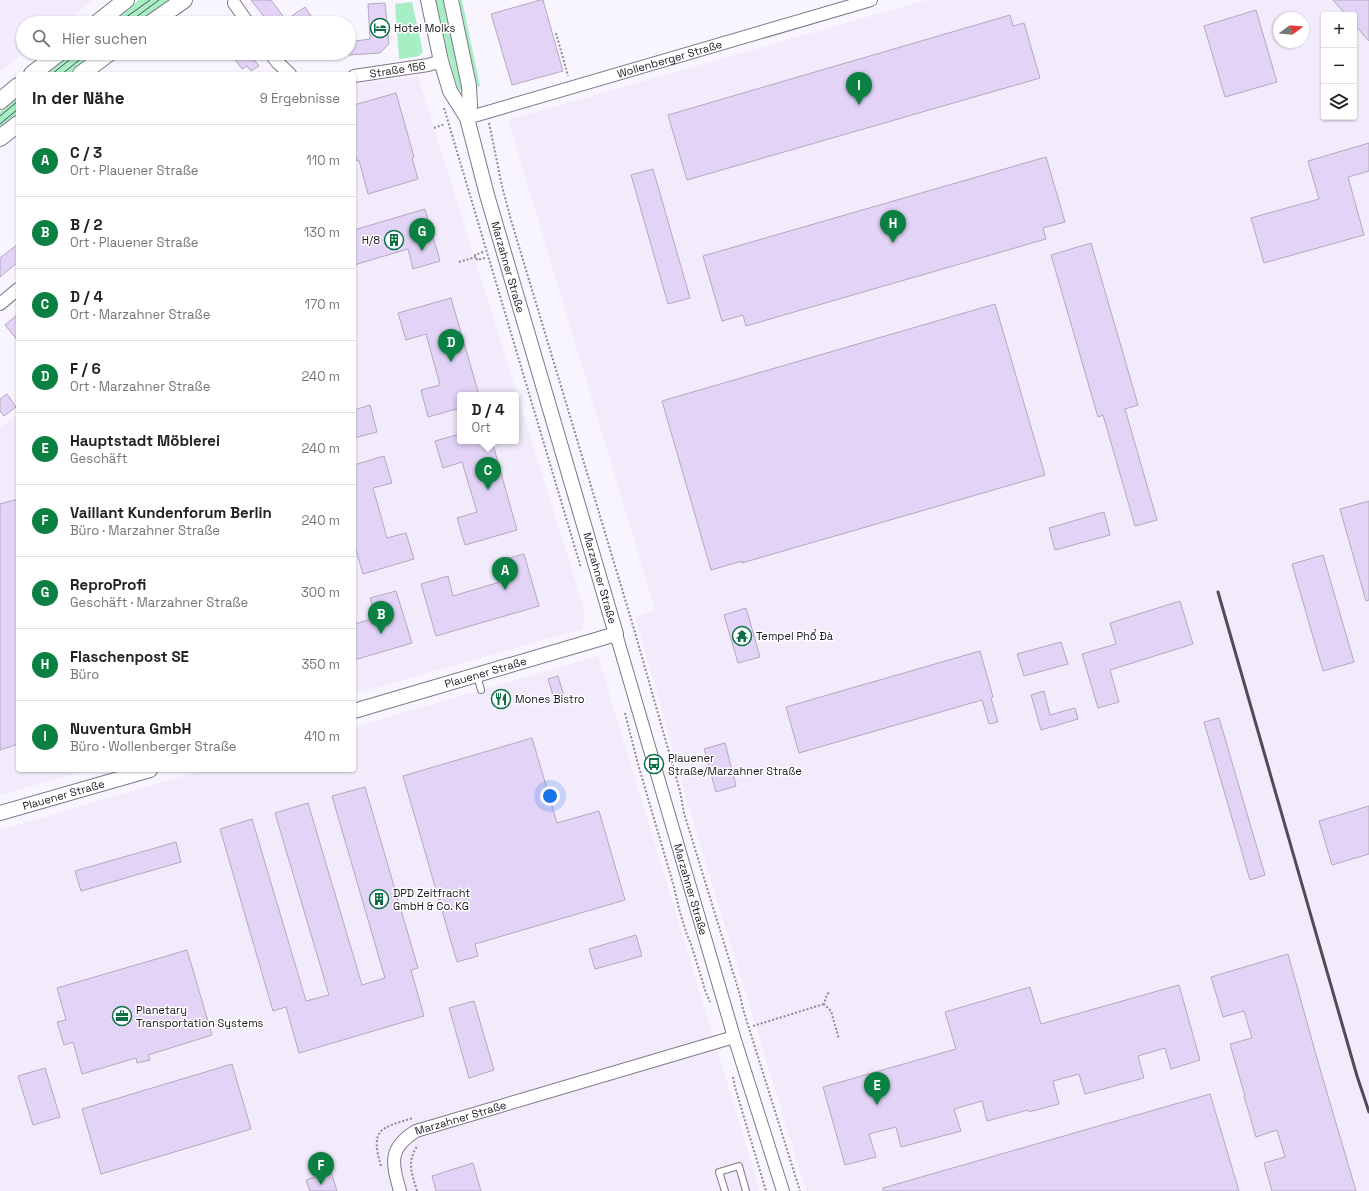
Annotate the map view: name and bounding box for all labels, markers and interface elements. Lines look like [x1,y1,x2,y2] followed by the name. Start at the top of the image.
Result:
[1273,12,1309,48] north arrow
[1321,12,1357,120] map controls
[1321,12,1357,48] button: +
[16,16,356,60] search box
[369,17,391,39] hotel icon: Hotel Molks
[394,21,455,35] place label: Hotel Molks
[30,27,52,49] icon: search
[62,29,147,48] text: Hier suchen
[615,37,724,81] street label: Wollenberger Straße
[1321,48,1357,84] button: −
[369,58,427,81] street label: Straße 156
[846,72,872,105] pin: I
[1321,84,1357,120] button: layers
[32,87,124,109] text: In der Nähe
[260,90,340,107] text: 9 Ergebnisse
[70,143,102,162] text: C / 3
[41,152,49,169] text: A
[306,152,340,169] text: 110 m
[70,162,199,179] text: Ort · Plauener Straße
[880,210,906,243] pin: H
[70,215,102,234] text: B / 2
[409,218,435,251] pin: G
[488,220,528,314] street label: Marzahner Straße
[41,224,49,241] text: B
[304,224,340,241] text: 130 m
[383,229,405,251] building icon: H/8
[362,233,380,247] place label: H/8
[70,234,199,251] text: Ort · Plauener Straße
[70,287,103,306] text: D / 4
[41,296,49,313] text: C
[304,296,340,313] text: 170 m
[70,306,210,323] text: Ort · Marzahner Straße
[438,329,464,362] pin: D
[70,359,101,378] text: F / 6
[41,368,49,385] text: D
[302,368,340,385] text: 240 m
[70,378,210,395] text: Ort · Marzahner Straße
[457,392,519,444] popup
[472,400,504,419] text: D / 4
[472,419,491,436] text: Ort
[70,431,220,450] text: Hauptstadt Möblerei
[41,440,49,457] text: E
[302,440,340,457] text: 240 m
[70,450,127,467] text: Geschäft
[475,457,501,490] pin: C
[70,503,272,522] text: Vaillant Kundenforum Berlin
[42,512,48,529] text: F
[302,512,340,529] text: 240 m
[70,522,220,539] text: Büro · Marzahner Straße
[580,531,620,625] street label: Marzahner Straße
[492,557,518,590] pin: A
[70,575,146,594] text: ReproProfi
[41,584,49,601] text: G
[301,584,340,601] text: 300 m
[70,594,248,611] text: Geschäft · Marzahner Straße
[368,601,394,634] pin: B
[731,625,753,647] temple icon: Tempel Phổ Đà
[756,629,834,643] place label: Tempel Phổ Đà
[70,647,189,666] text: Flaschenpost SE
[443,654,528,691] street label: Plauener Straße
[41,656,49,673] text: H
[302,656,340,673] text: 350 m
[70,666,99,683] text: Büro
[490,688,512,710] restaurant icon: Mones Bistro
[515,692,585,706] place label: Mones Bistro
[70,719,191,738] text: Nuventura GmbH
[43,728,47,745] text: I
[304,728,340,745] text: 410 m
[70,738,237,755] text: Büro · Wollenberger Straße
[668,751,802,778] place label: Plauener Straße/Marzahner Straße
[643,753,665,775] bus stop icon: Plauener Straße/Marzahner Straße
[21,776,106,813] street label: Plauener Straße
[540,786,560,806] your location
[671,842,711,937] street label: Marzahner Straße
[393,886,470,913] place label: DPD Zeitfracht GmbH & Co. KG
[368,888,390,910] building icon: DPD Zeitfracht GmbH & Co. KG
[136,1003,264,1030] place label: Planetary Transportation Systems
[111,1005,133,1027] office icon: Planetary Transportation Systems
[864,1072,890,1105] pin: E
[413,1098,508,1138] street label: Marzahner Straße
[308,1152,334,1185] pin: F

